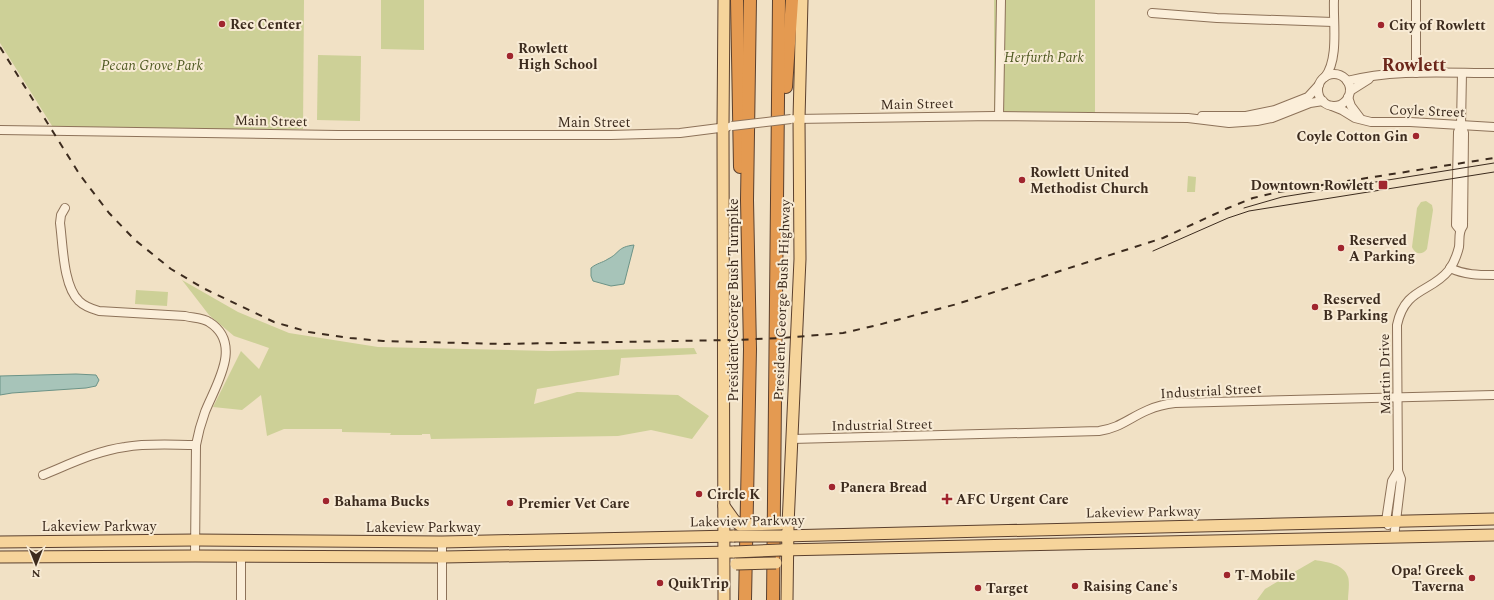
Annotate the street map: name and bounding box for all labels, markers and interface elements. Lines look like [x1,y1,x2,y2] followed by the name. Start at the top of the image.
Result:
[230,14,301,35] place label: Rec Center
[1389,15,1486,36] place label: City of Rowlett
[217,19,227,29] marker: Rec Center
[1376,20,1386,30] marker: City of Rowlett
[518,38,598,75] place label: Rowlett High School
[1004,47,1084,68] park label: Herfurth Park
[505,51,515,61] marker: Rowlett High School
[1382,52,1446,79] district label: Rowlett
[101,55,203,76] park label: Pecan Grove Park
[880,93,954,115] street label: Main Street
[1389,99,1465,123] street label: Coyle Street
[234,110,308,132] street label: Main Street
[557,112,631,133] street label: Main Street
[1297,126,1408,147] place label: Coyle Cotton Gin
[1411,131,1421,141] marker: Coyle Cotton Gin
[1030,162,1149,199] place label: Rowlett United Methodist Church
[1017,175,1027,185] marker: Rowlett United Methodist Church
[1251,175,1375,196] place label: Downtown Rowlett
[1377,179,1389,191] marker: Downtown Rowlett
[723,198,744,402] street label: President George Bush Turnpike
[768,198,796,401] street label: President George Bush Highway
[1349,230,1415,267] place label: Reserved A Parking
[1336,243,1346,253] marker: Reserved A Parking
[1323,289,1388,326] place label: Reserved B Parking
[1310,302,1320,312] marker: Reserved B Parking
[1374,333,1396,415] street label: Martin Drive
[1160,378,1262,404] street label: Industrial Street
[831,414,933,436] street label: Industrial Street
[840,477,927,498] place label: Panera Bread
[827,482,837,492] marker: Panera Bread
[707,484,760,505] place label: Circle K
[694,489,704,499] marker: Circle K
[956,489,1069,510] place label: AFC Urgent Care
[334,491,430,512] place label: Bahama Bucks
[518,493,630,514] place label: Premier Vet Care
[941,493,953,505] marker: AFC Urgent Care
[321,496,331,506] marker: Bahama Bucks
[505,498,515,508] marker: Premier Vet Care
[1085,500,1202,523] street label: Lakeview Parkway
[689,509,806,532] street label: Lakeview Parkway
[42,516,158,537] street label: Lakeview Parkway
[366,517,482,538] street label: Lakeview Parkway
[16,544,56,584] north arrow
[1391,560,1465,597] place label: Opa! Greek Taverna
[31,565,40,582] text: N
[1235,565,1295,586] place label: T-Mobile
[1222,570,1232,580] marker: T-Mobile
[668,573,729,594] place label: QuikTrip
[1467,573,1477,583] marker: Opa! Greek Taverna
[1083,576,1178,597] place label: Raising Cane's
[655,578,665,588] marker: QuikTrip
[986,578,1029,599] place label: Target
[1070,581,1080,591] marker: Raising Cane's
[973,583,983,593] marker: Target

